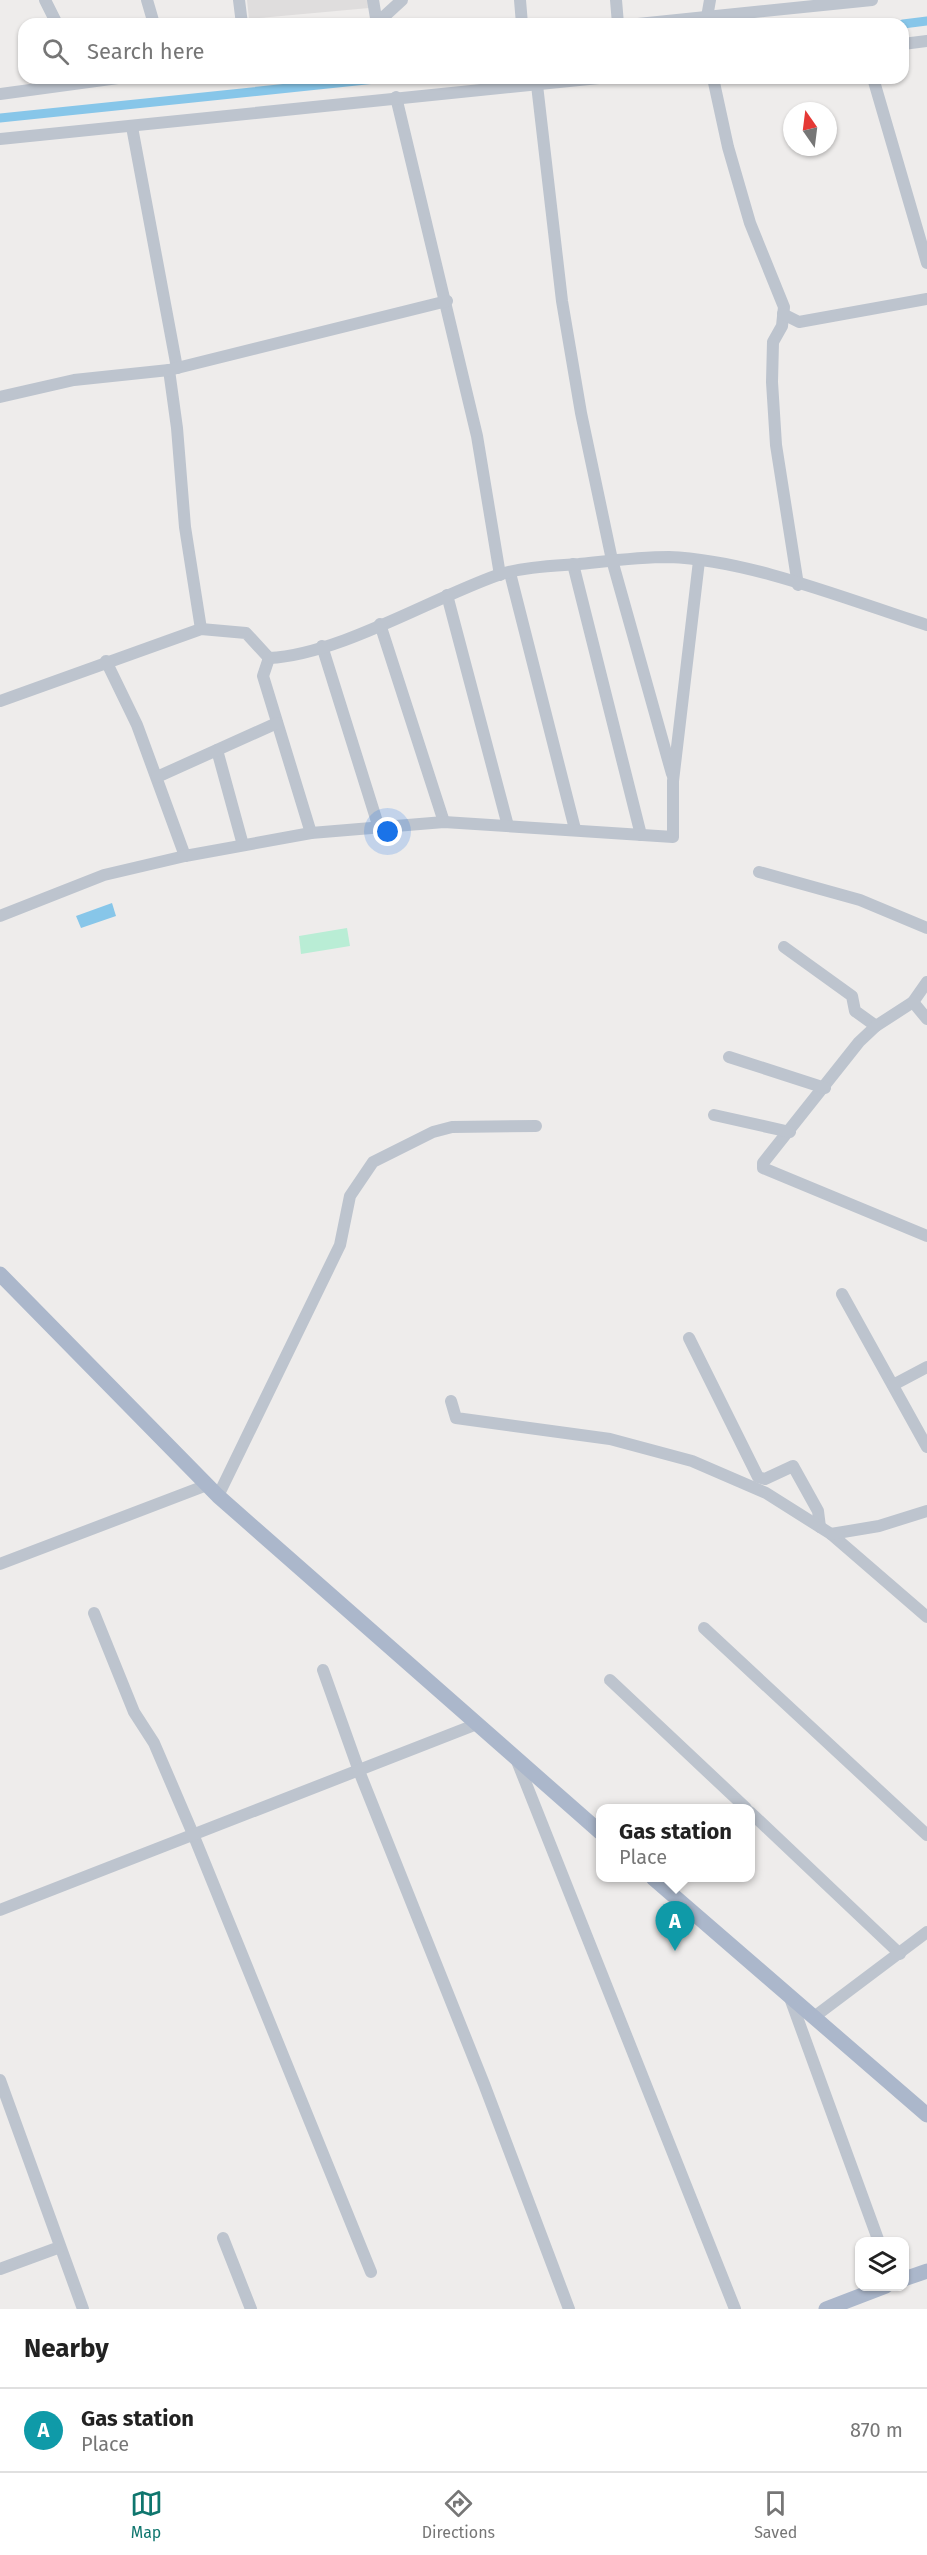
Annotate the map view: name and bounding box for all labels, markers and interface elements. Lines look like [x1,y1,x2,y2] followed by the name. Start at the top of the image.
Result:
[18,18,909,84] search box
[39,35,72,68] icon: search
[87,38,205,65] text: Search here
[783,102,837,156] north arrow
[373,817,402,846] your location
[596,1804,755,1882] popup
[619,1818,732,1845] text: Gas station
[619,1845,667,1869] text: Place
[656,1902,694,1951] pin: A
[855,2237,909,2291] map controls
[855,2237,909,2291] button: layers
[24,2333,109,2364] text: Nearby
[81,2405,194,2432] text: Gas station
[38,2418,49,2442] text: A
[850,2418,903,2442] text: 870 m
[81,2432,129,2456] text: Place
[130,2487,163,2542] tab: Map
[422,2487,495,2542] tab: Directions
[754,2487,797,2542] tab: Saved

